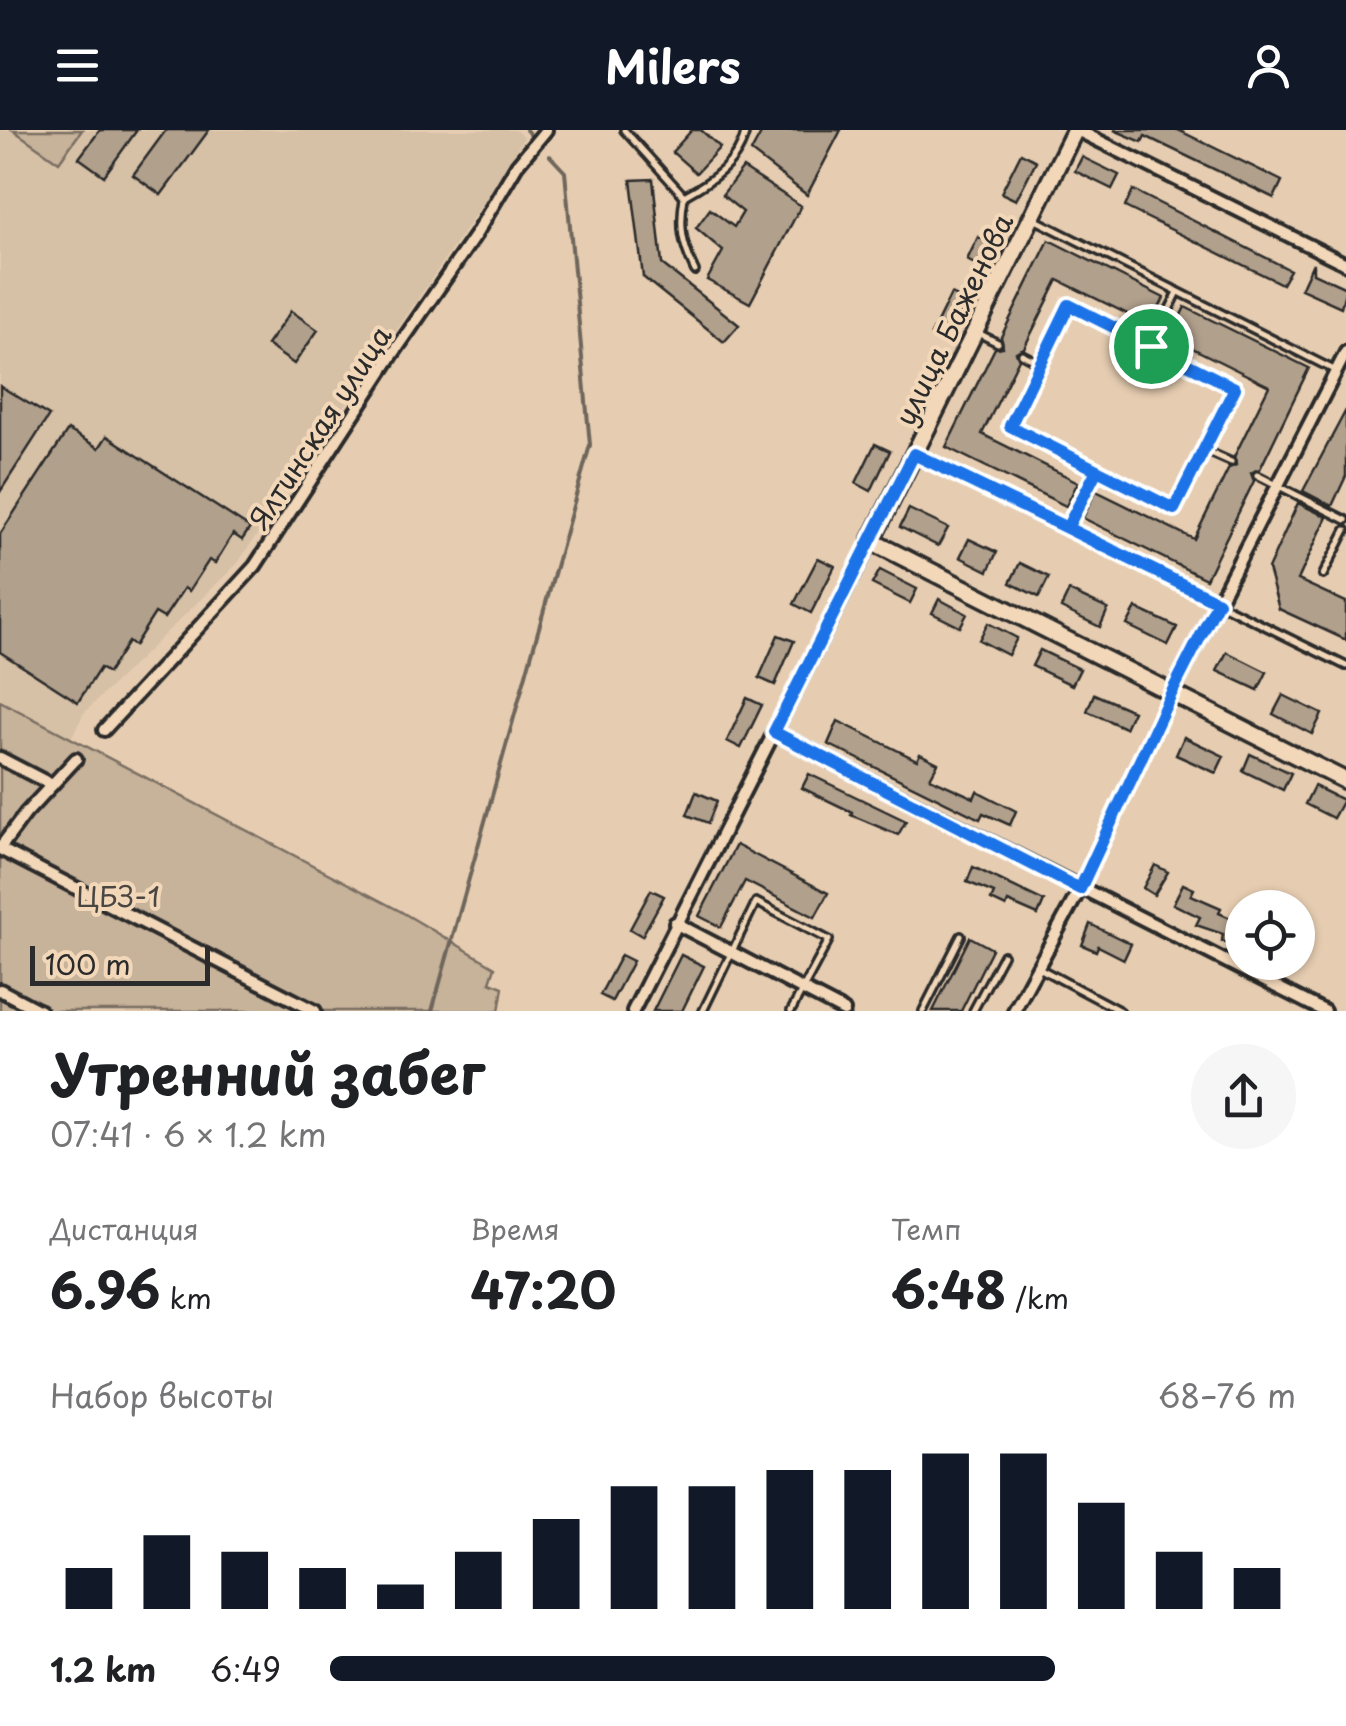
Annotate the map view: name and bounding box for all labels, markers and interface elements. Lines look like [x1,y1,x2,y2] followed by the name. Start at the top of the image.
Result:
[605,31,741,99] text: Milers
[50,38,105,93] icon: menu
[1241,38,1296,93] icon: person
[883,205,1023,432] street label: улица Баженова
[1109,304,1194,389] pin
[237,316,401,538] street label: Ялтинская улица
[1124,319,1179,374] icon: arrive
[76,874,160,917] park label: ЦБЗ-1
[1225,890,1315,980] map controls
[1225,890,1315,980] button: locate
[30,941,210,986] scale bar
[45,942,131,985] text: 100 m
[50,1031,485,1114] text: Утренний забег
[1191,1044,1296,1149] button: share
[50,1110,327,1158] text: 07:41 · 6 × 1.2 km
[50,1207,199,1250] text: Дистанция
[470,1207,560,1250] text: Время
[891,1207,961,1250] text: Темп
[50,1250,160,1326] text: 6.96
[470,1250,616,1326] text: 47:20
[891,1250,1006,1326] text: 6:48
[160,1276,212,1319] text: km
[1006,1276,1069,1319] text: /km
[50,1371,274,1419] text: Набор высоты
[1158,1371,1296,1419] text: 68–76 m
[50,1645,156,1693] text: 1.2 km
[210,1645,281,1693] text: 6:49

